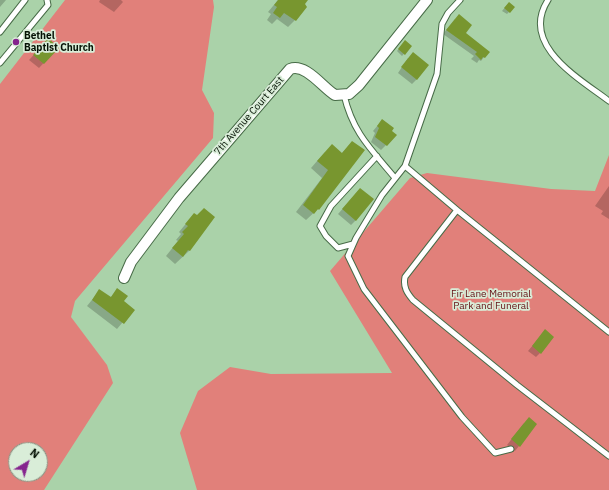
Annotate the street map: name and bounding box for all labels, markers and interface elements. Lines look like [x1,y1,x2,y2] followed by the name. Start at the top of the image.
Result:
[24,30,94,54] place label: Bethel Baptist Church
[11,37,21,47] marker: Bethel Baptist Church
[212,74,286,158] street label: 7th Avenue Court East
[451,288,531,312] park label: Fir Lane Memorial Park and Funeral
[8,442,48,482] north arrow
[27,445,42,461] text: N

